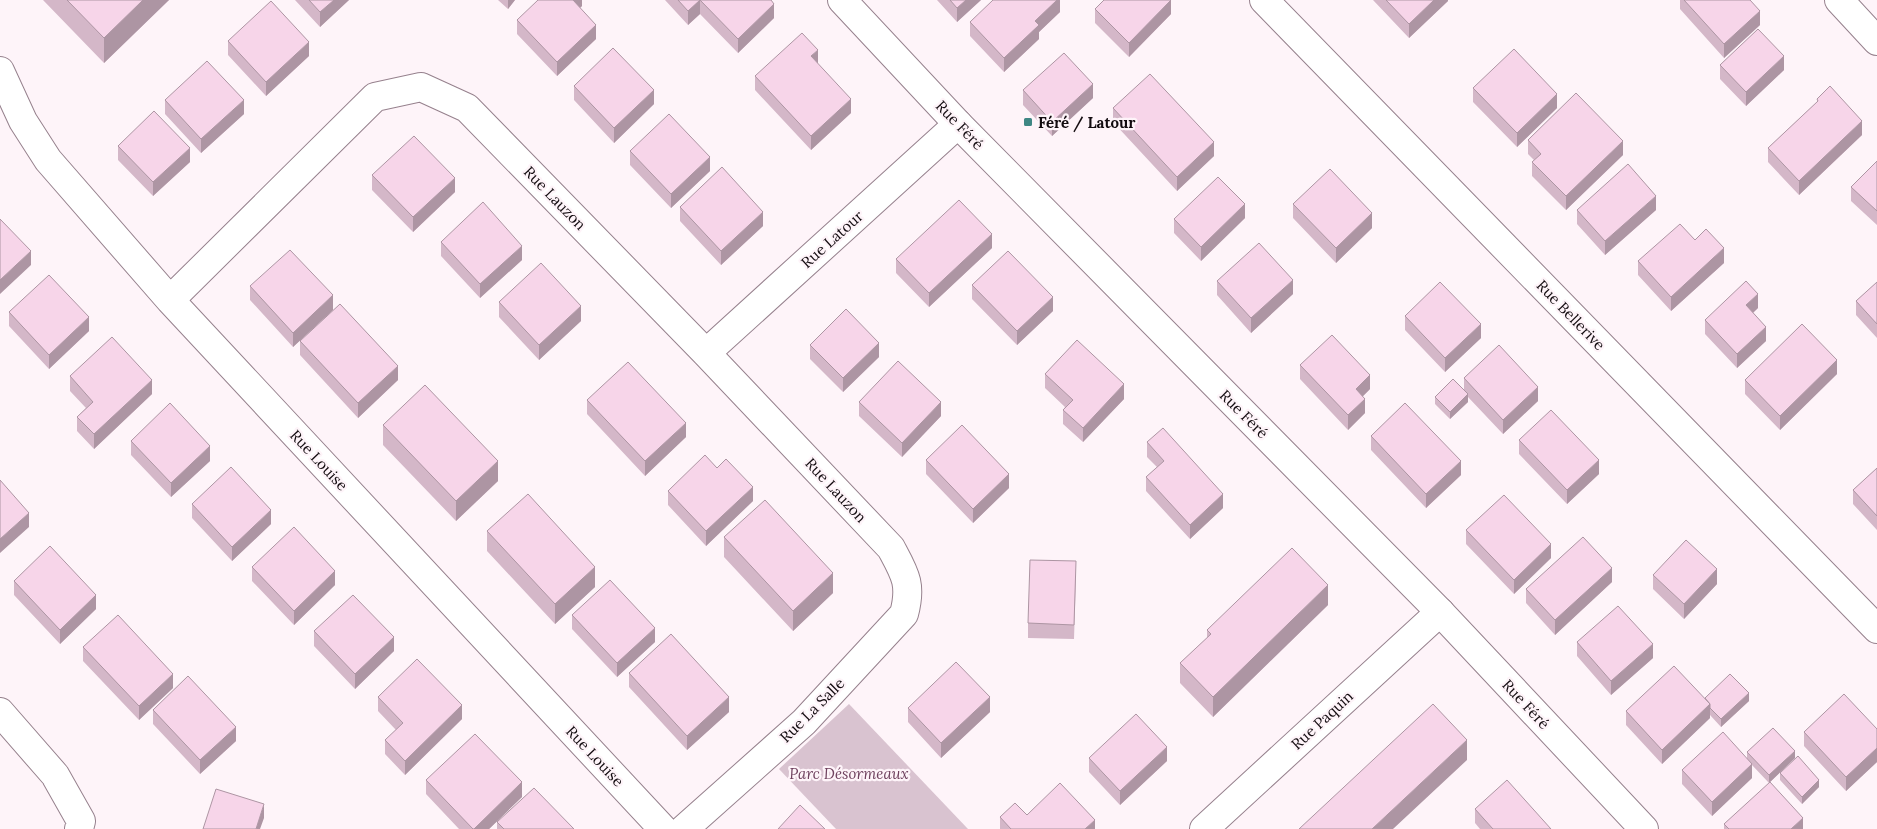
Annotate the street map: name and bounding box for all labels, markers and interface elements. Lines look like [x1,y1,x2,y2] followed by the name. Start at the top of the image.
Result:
[932,96,988,154] street label: Rue Féré
[1038,113,1136,133] place label: Féré / Latour
[1022,116,1034,128] marker: Féré / Latour
[520,162,590,234] street label: Rue Lauzon
[797,206,867,272] street label: Rue Latour
[1533,276,1609,354] street label: Rue Bellerive
[1216,386,1272,442] street label: Rue Féré
[286,426,352,494] street label: Rue Louise
[801,454,871,526] street label: Rue Lauzon
[776,674,848,746] street label: Rue La Salle
[1498,675,1554,733] street label: Rue Féré
[1287,686,1357,754] street label: Rue Paquin
[562,722,628,790] street label: Rue Louise
[789,764,909,783] park label: Parc Désormeaux

